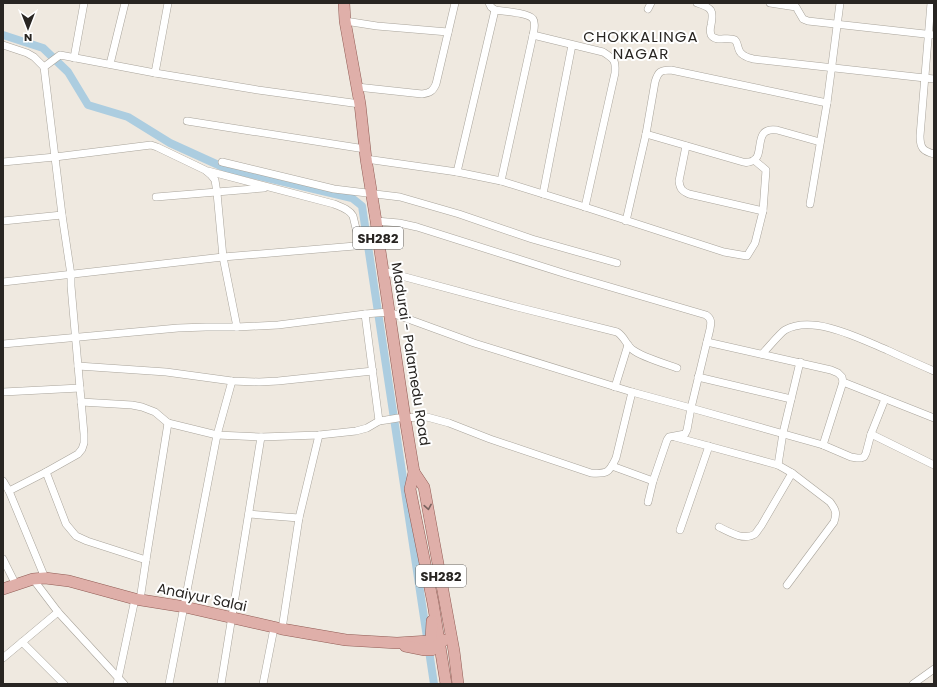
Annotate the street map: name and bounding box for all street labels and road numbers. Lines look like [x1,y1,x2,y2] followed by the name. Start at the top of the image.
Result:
[353,227,403,249] road number: SH282
[387,261,435,447] street label: Madurai - Palamedu Road
[416,565,466,587] road number: SH282
[155,578,249,616] street label: Anaiyur Salai

